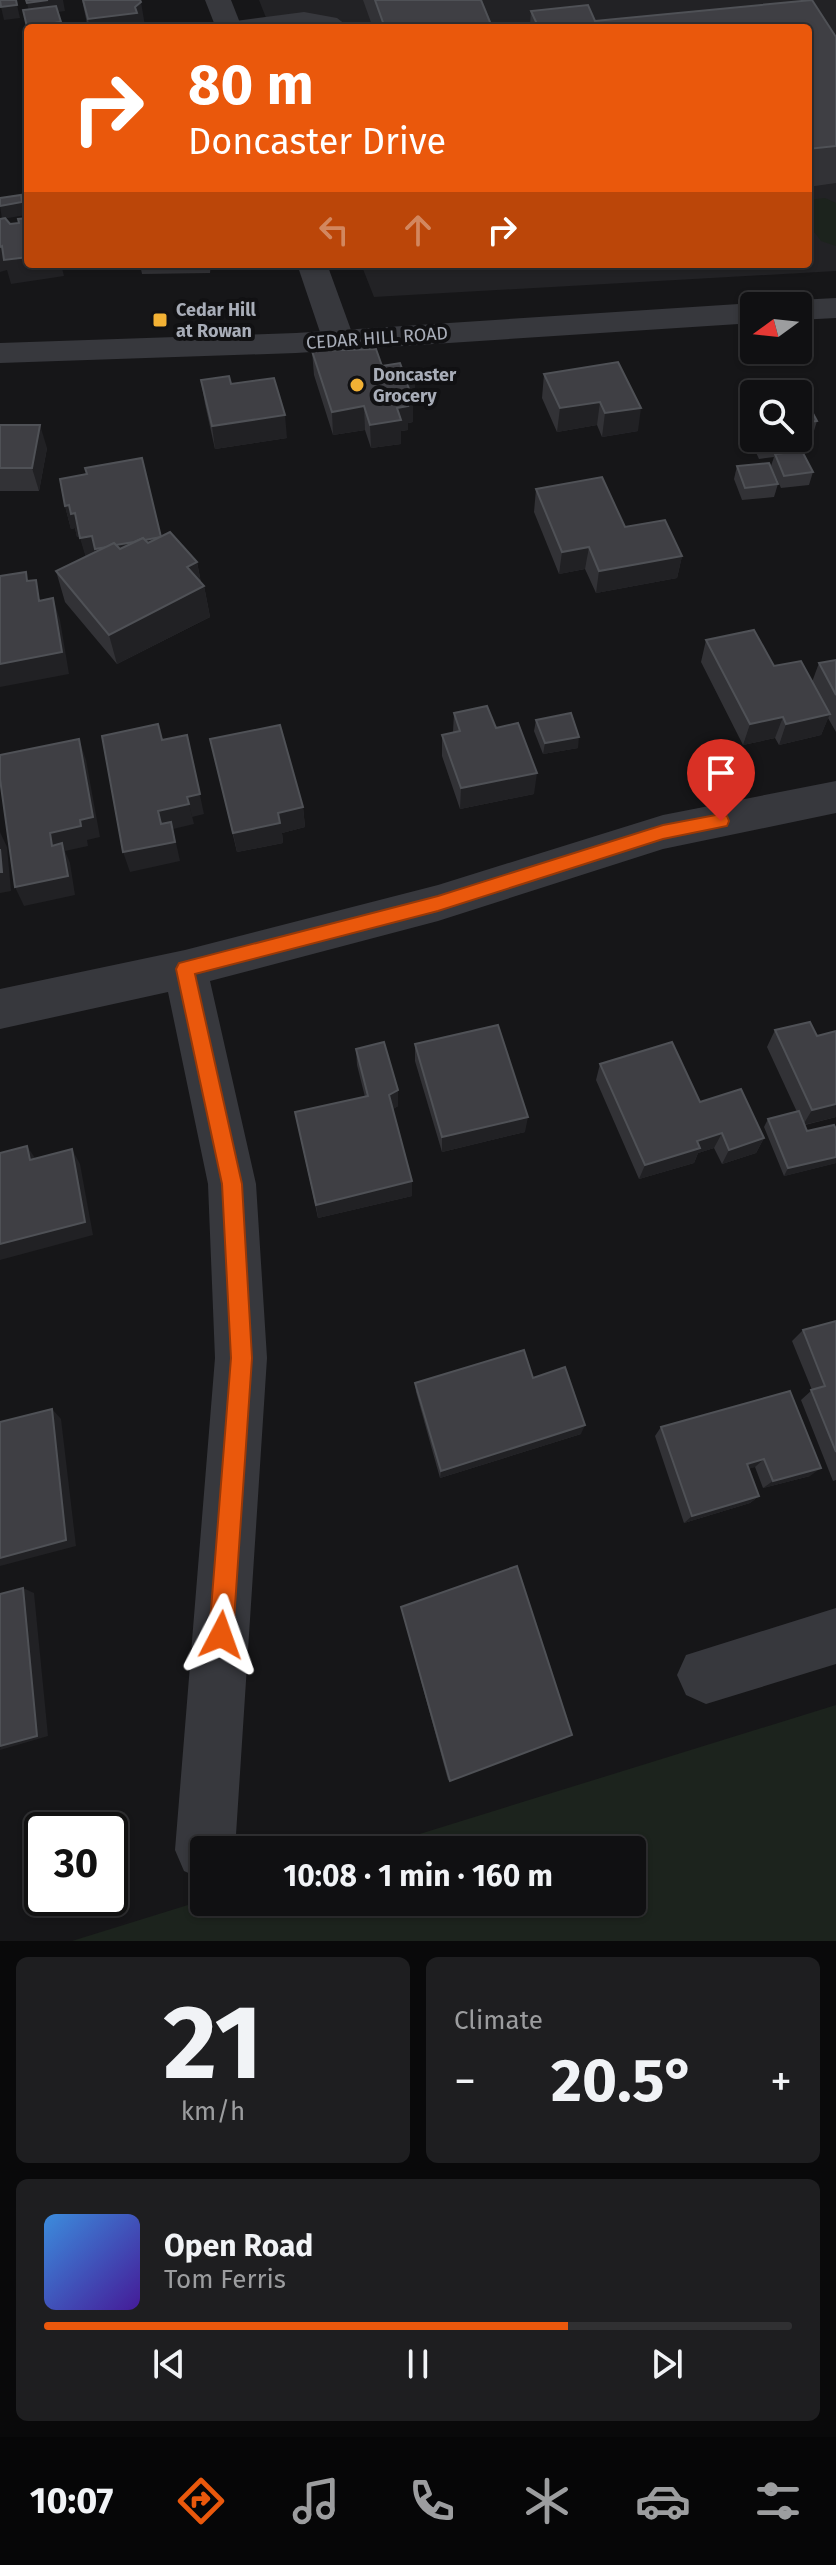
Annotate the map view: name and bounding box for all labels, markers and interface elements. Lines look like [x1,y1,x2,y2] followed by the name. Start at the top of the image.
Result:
[188,52,314,119] text: 80 m
[56,56,160,160] icon: right
[188,120,446,164] text: Doncaster Drive
[312,208,356,252] icon: left
[396,208,440,252] icon: ahead
[480,208,524,252] icon: right
[740,292,812,364] north arrow
[740,292,812,452] map controls
[176,299,256,342] place label: Cedar Hill at Rowan
[151,311,169,329] marker: Cedar Hill at Rowan
[305,322,449,354] street label: CEDAR HILL ROAD
[373,364,457,407] place label: Doncaster Grocery
[348,376,366,394] marker: Doncaster Grocery
[740,380,812,452] button: search
[687,739,755,821] pin
[699,751,743,795] icon: arrive
[179,1593,263,1677] position arrow
[24,1812,128,1916] speed limit sign: 30
[283,1858,553,1894] text: 10:08 · 1 min · 160 m
[163,1981,263,2106] text: 21
[454,2005,543,2036] text: Climate
[551,2045,695,2117] text: 20.5°
[454,2055,476,2108] text: −
[770,2055,792,2108] text: +
[181,2096,245,2127] text: km/h
[164,2228,313,2264] text: Open Road
[164,2264,286,2295] text: Tom Ferris
[147,2342,191,2386] icon: previous
[396,2342,440,2386] icon: pause
[645,2342,689,2386] icon: next
[173,2473,229,2529] icon: directions
[288,2473,344,2529] icon: music
[404,2473,460,2529] icon: phone
[519,2473,575,2529] icon: climate
[635,2473,691,2529] icon: car
[750,2473,806,2529] icon: filters
[30,2479,113,2523] text: 10:07

